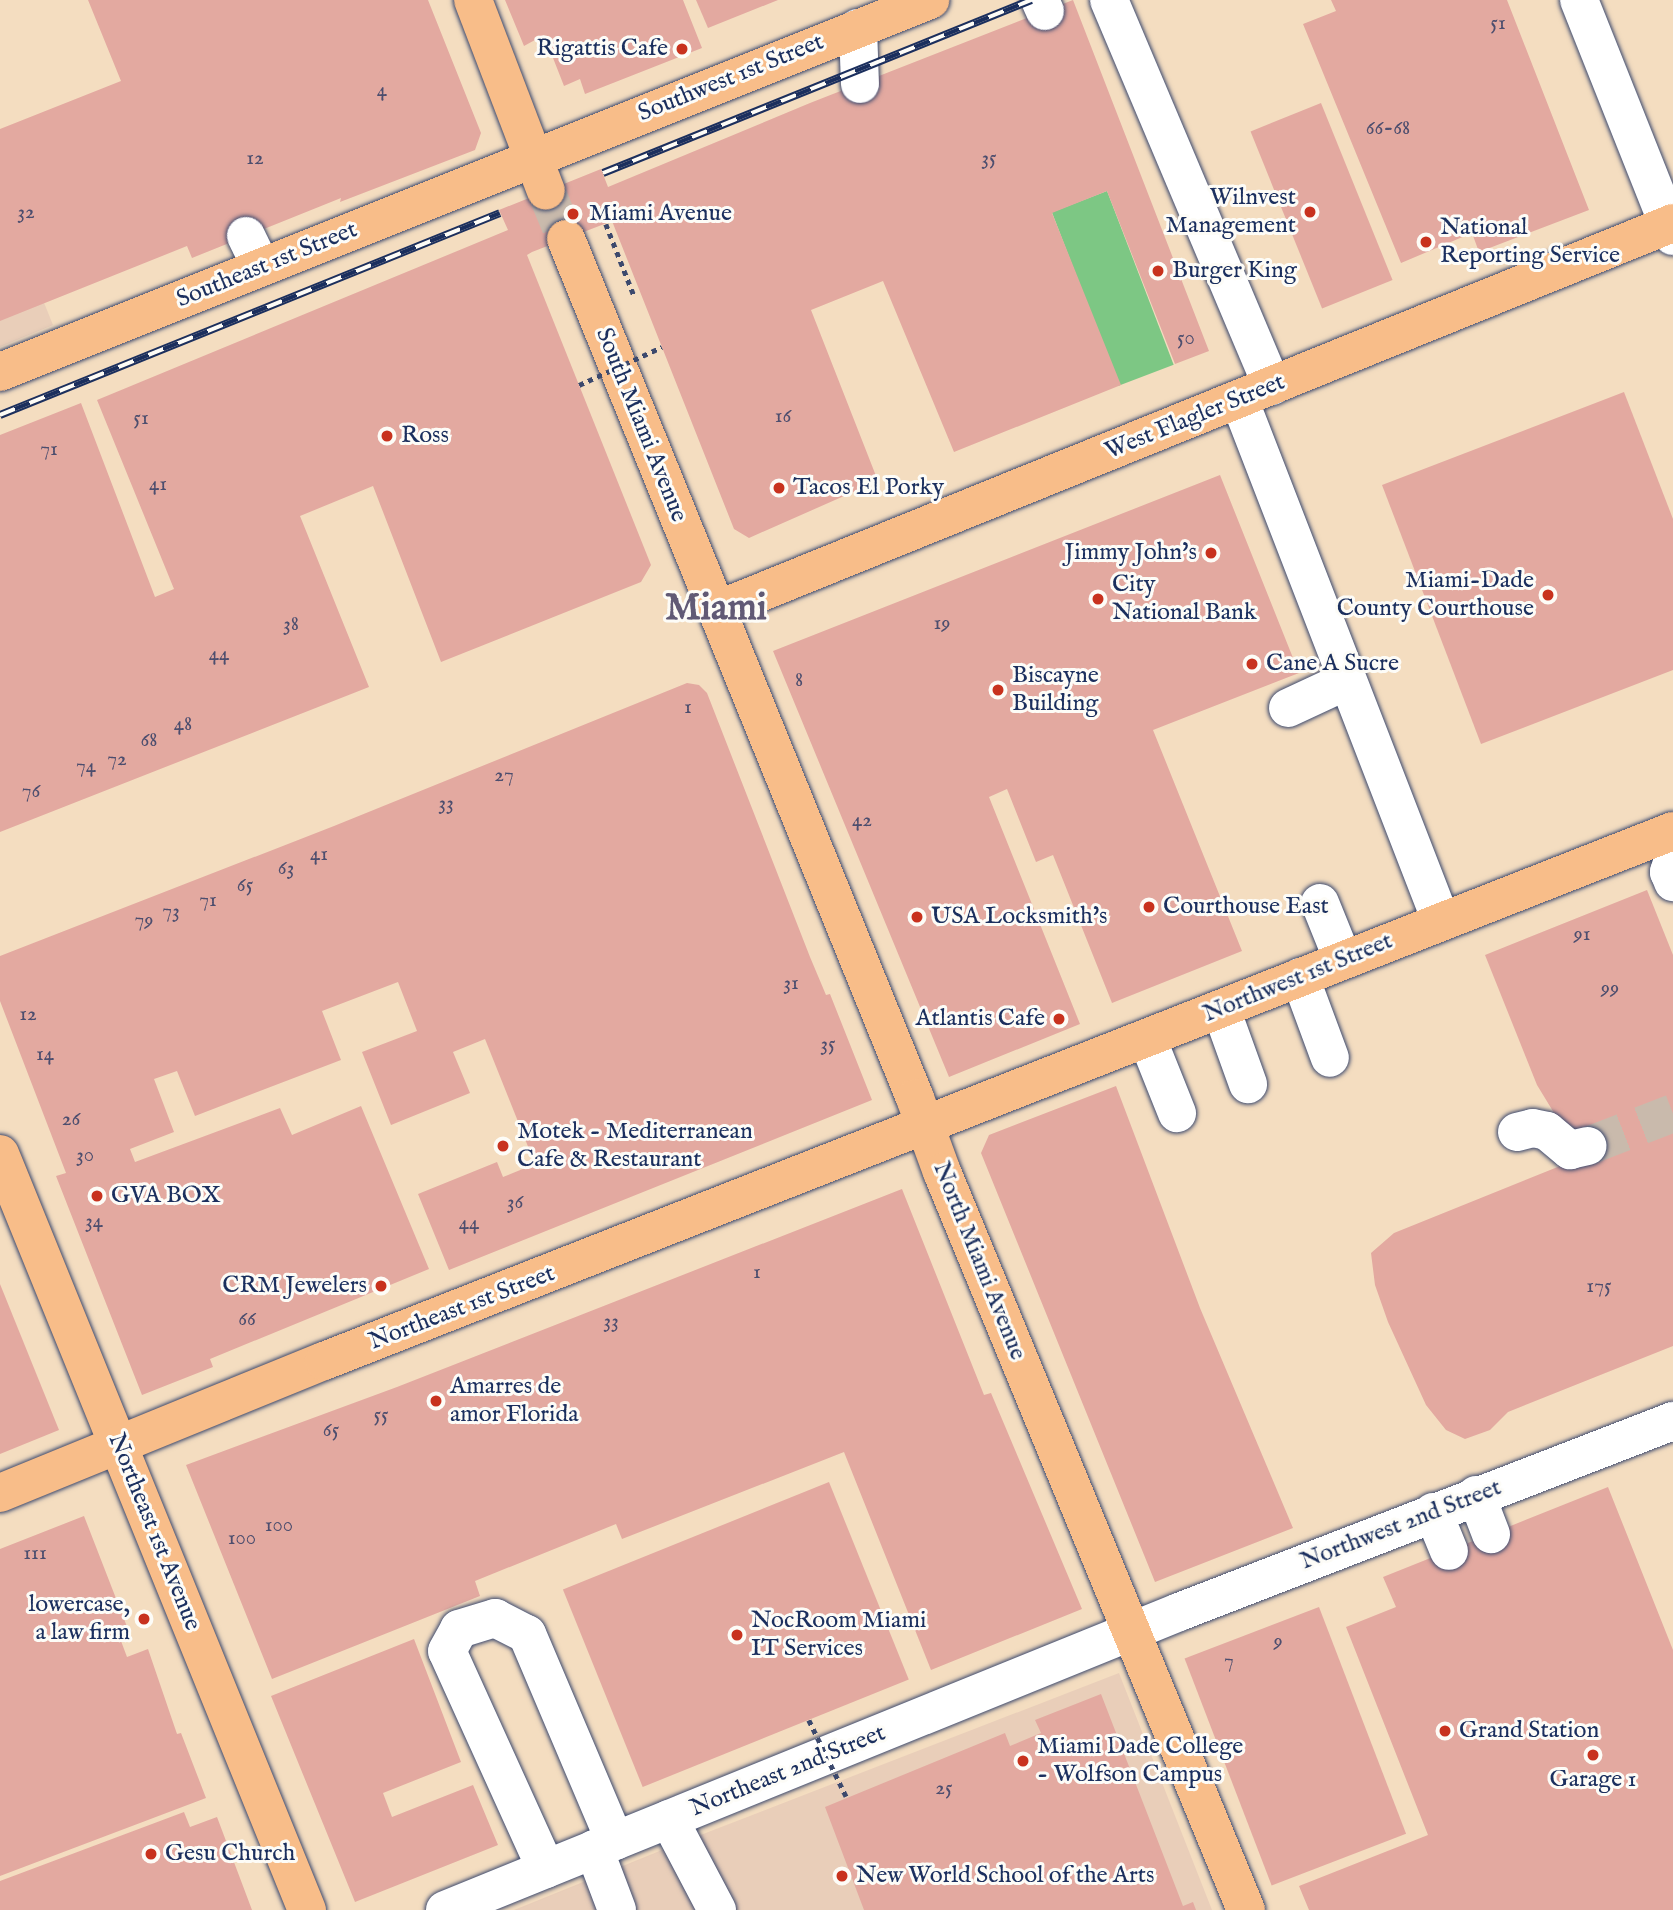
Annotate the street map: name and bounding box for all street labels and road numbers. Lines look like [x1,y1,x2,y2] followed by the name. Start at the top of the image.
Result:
[634,28,828,128] street label: Southwest 1st Street
[172,216,362,314] street label: Southeast 1st Street
[589,324,693,526] street label: South Miami Avenue
[1101,368,1289,466] street label: West Flagler Street
[1199,927,1397,1029] street label: Northwest 1st Street
[926,1158,1032,1364] street label: North Miami Avenue
[365,1259,559,1357] street label: Northeast 1st Street
[101,1429,207,1635] street label: Northeast 1st Avenue
[1297,1473,1505,1577] street label: Northwest 2nd Street
[686,1719,890,1823] street label: Northeast 2nd Street

